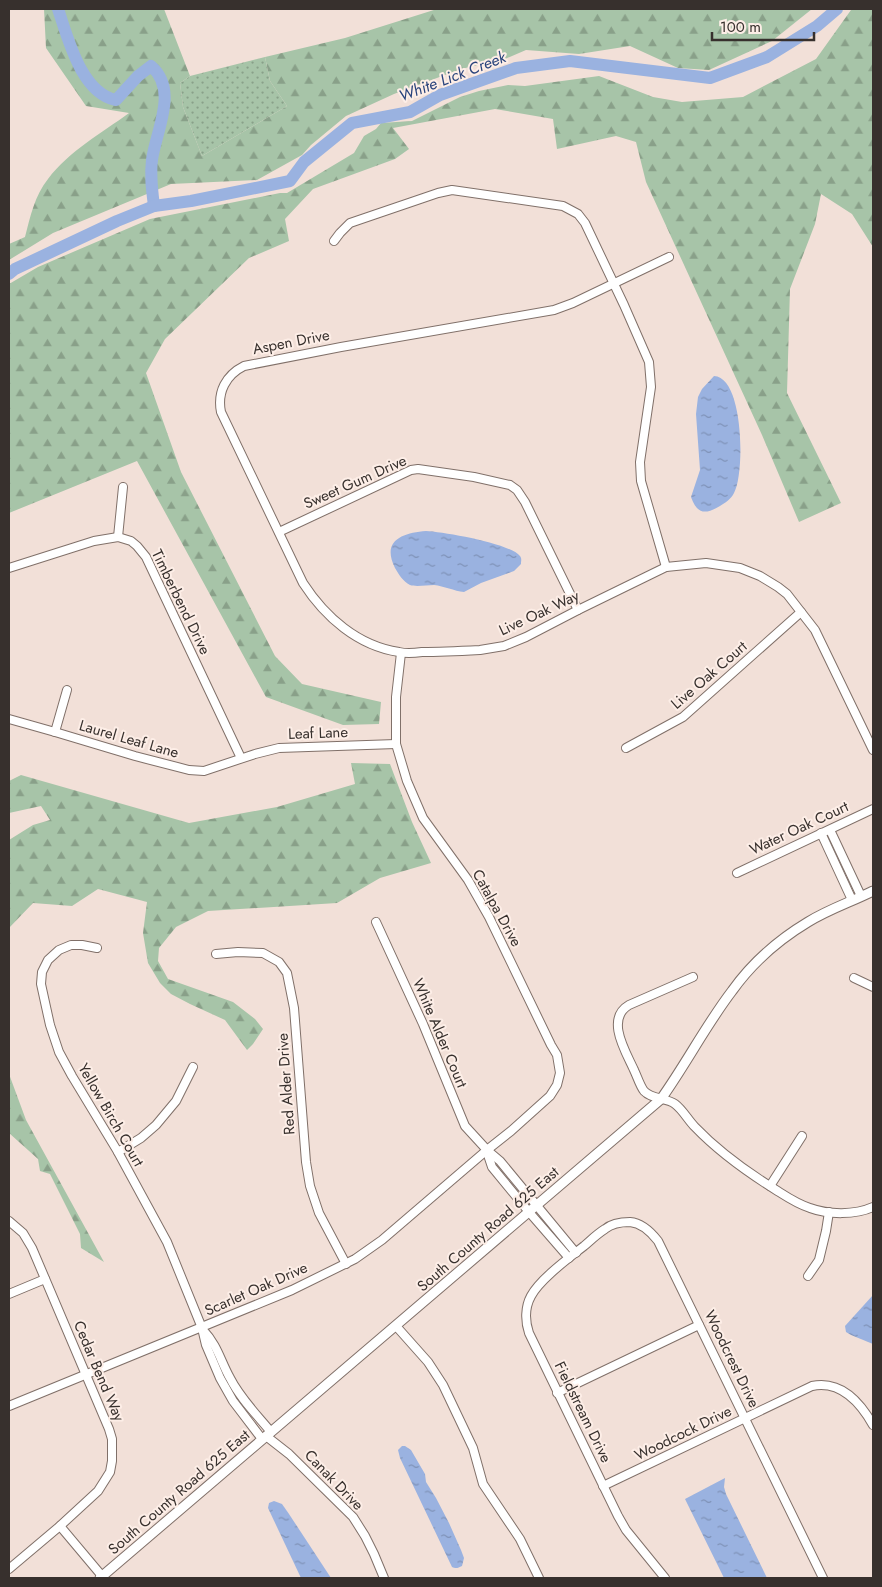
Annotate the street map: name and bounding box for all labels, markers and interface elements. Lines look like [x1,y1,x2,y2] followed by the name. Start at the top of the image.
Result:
[712,10,814,42] scale bar
[720,16,761,38] text: 100 m
[395,45,510,107] water label: White Lick Creek
[251,324,332,360] street label: Aspen Drive
[300,449,410,515] street label: Sweet Gum Drive
[146,546,216,659] street label: Timberbend Drive
[495,585,583,641] street label: Live Oak Way
[666,635,752,714] street label: Live Oak Court
[77,714,182,764] street label: Laurel Leaf Lane
[288,721,349,745] street label: Leaf Lane
[746,795,852,861] street label: Water Oak Court
[467,865,527,951] street label: Catalpa Drive
[407,975,473,1091] street label: White Alder Court
[271,1032,301,1136] street label: Red Alder Drive
[72,1059,150,1171] street label: Yellow Birch Court
[412,1161,564,1297] street label: South County Road 625 East
[201,1256,311,1322] street label: Scarlet Oak Drive
[699,1307,765,1412] street label: Woodcrest Drive
[68,1317,130,1425] street label: Cedar Bend Way
[549,1358,617,1467] street label: Fieldstream Drive
[631,1400,736,1466] street label: Woodcock Drive
[103,1424,255,1560] street label: South County Road 625 East
[299,1445,369,1516] street label: Canak Drive

